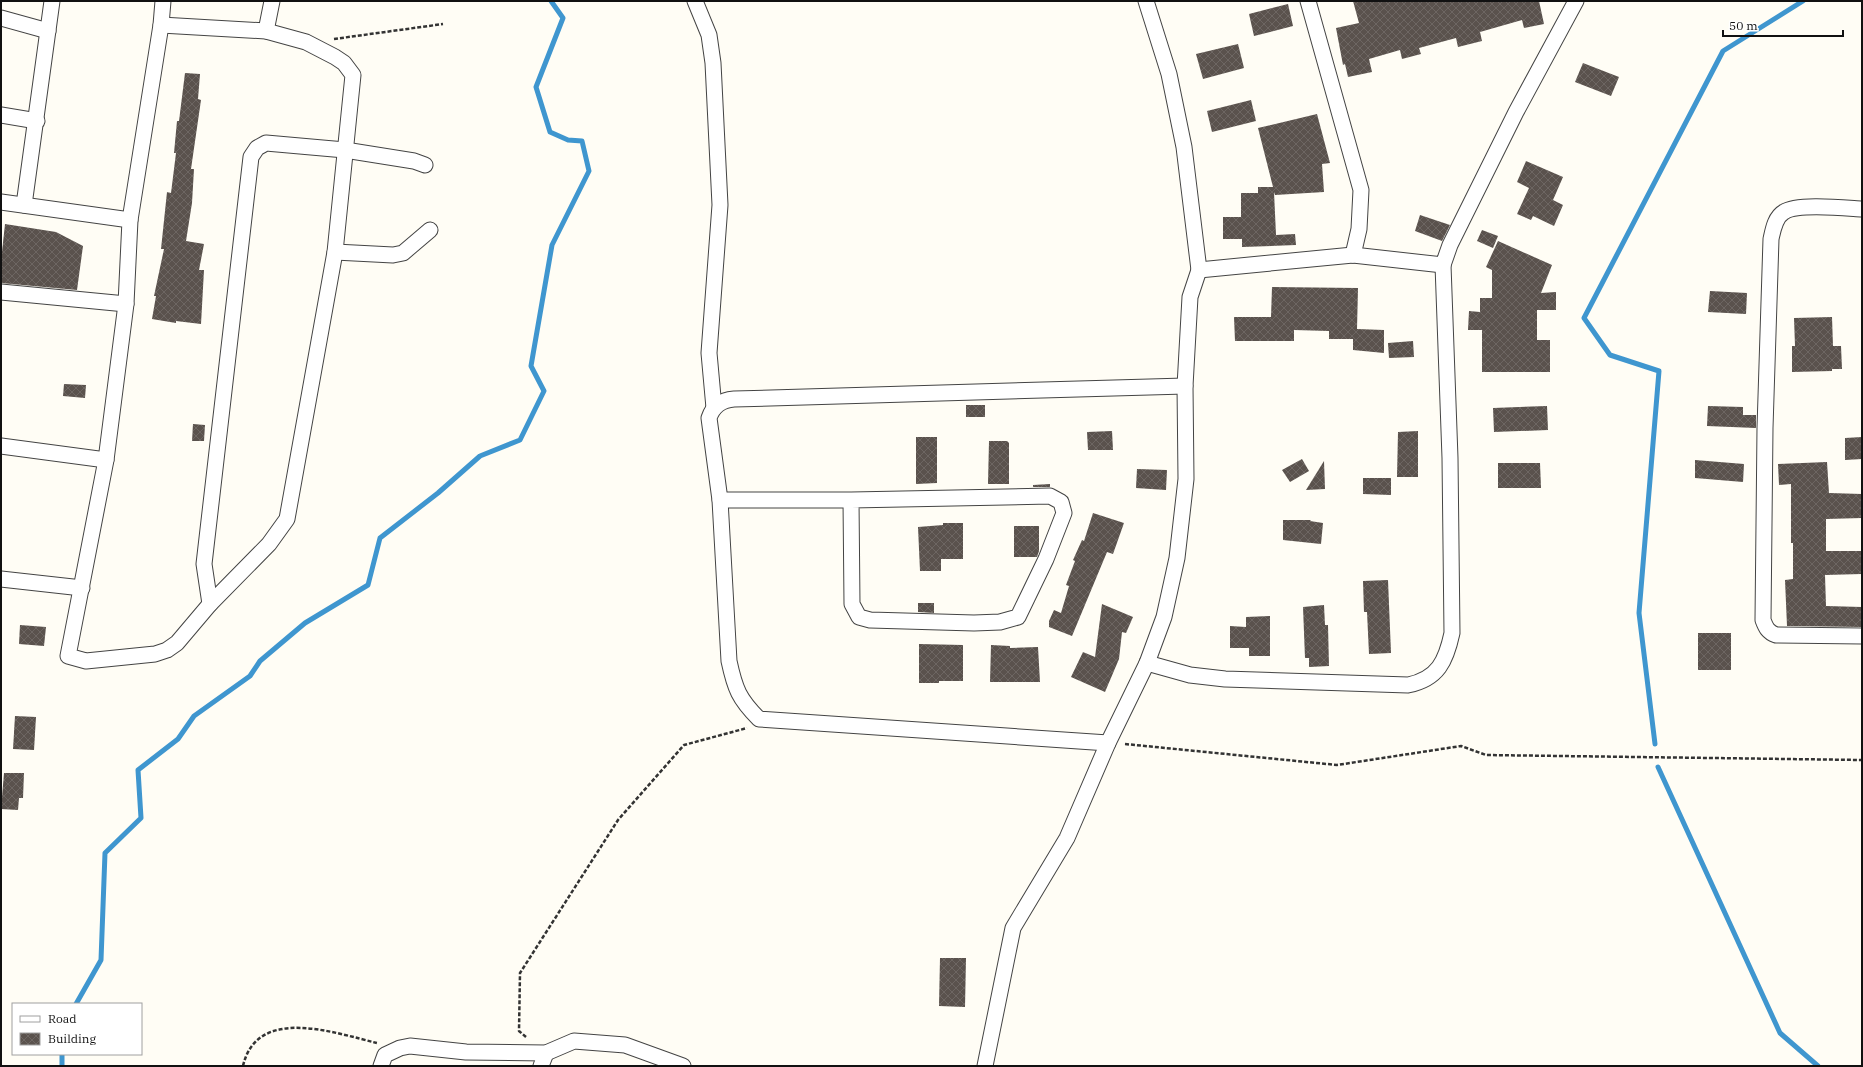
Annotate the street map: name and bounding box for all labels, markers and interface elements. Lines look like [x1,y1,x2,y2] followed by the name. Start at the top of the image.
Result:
[1723,12,1843,38] scale bar
[1729,18,1758,33] text: 50 m
[12,1003,142,1055] legend
[48,1011,77,1026] text: Road
[48,1031,96,1046] text: Building

